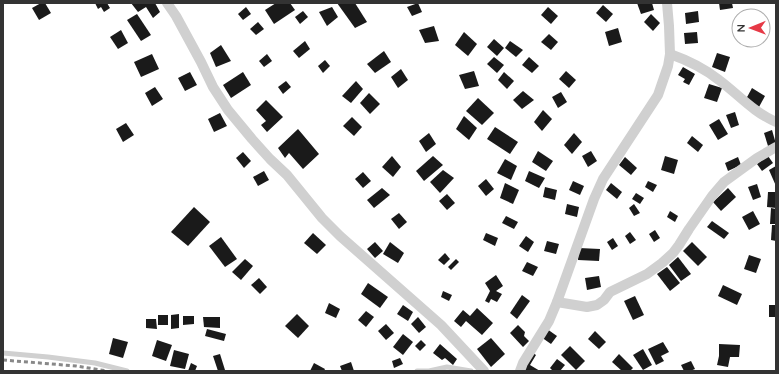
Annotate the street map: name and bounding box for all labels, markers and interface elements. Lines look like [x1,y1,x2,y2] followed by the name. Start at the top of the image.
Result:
[731,8,771,48] north arrow
[734,24,748,32] text: N

